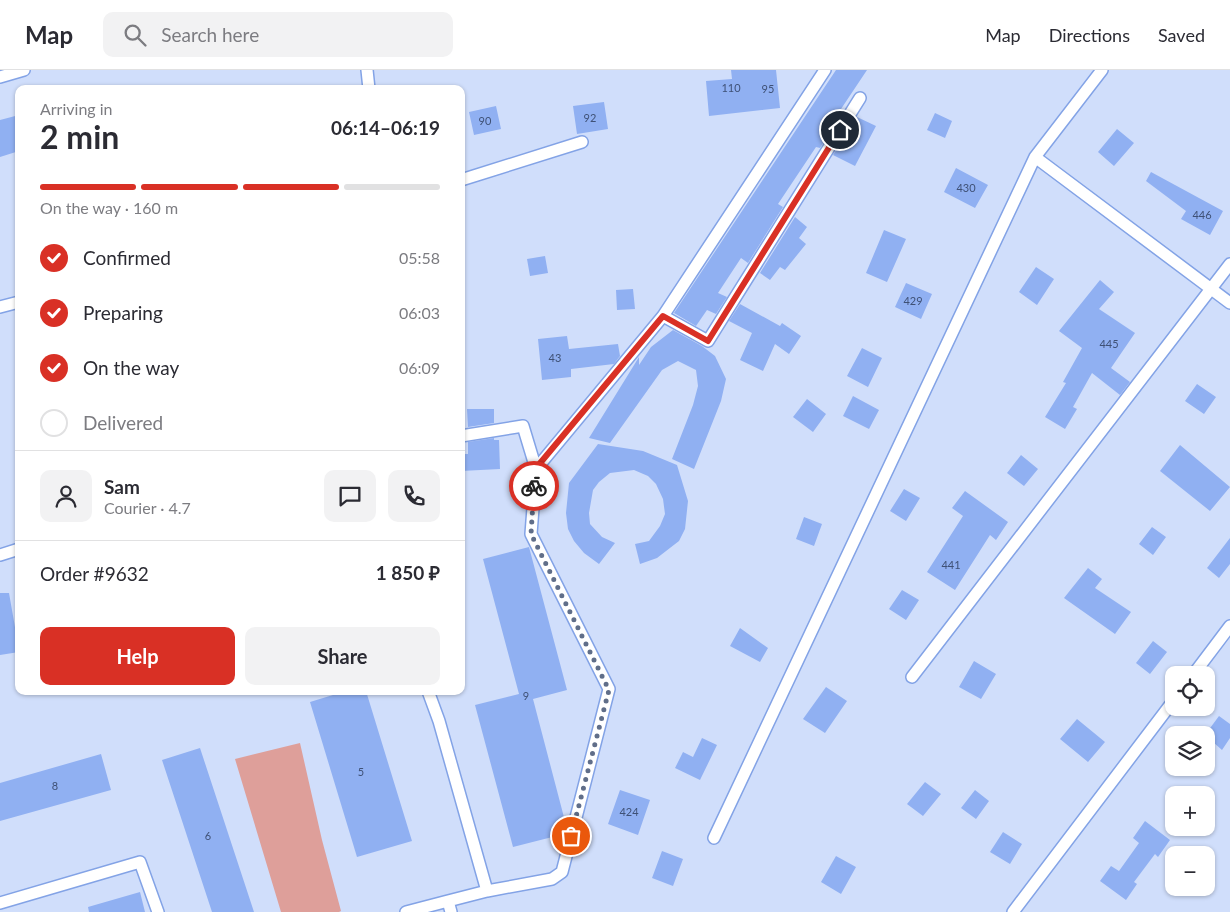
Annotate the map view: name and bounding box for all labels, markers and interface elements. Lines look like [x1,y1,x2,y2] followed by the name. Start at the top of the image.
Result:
[103,12,453,57] search box
[25,20,73,49] text: Map
[121,21,149,49] icon: search
[161,23,259,46] text: Search here
[985,24,1021,46] text: Map
[1049,24,1130,46] text: Directions
[1158,24,1205,46] text: Saved
[721,81,741,94] house number: 110
[762,82,774,95] house number: 95
[40,99,113,118] text: Arriving in
[819,109,861,151] pin
[584,111,596,124] house number: 92
[479,114,492,127] house number: 90
[331,116,440,139] text: 06:14–06:19
[826,116,854,144] icon: home
[40,117,119,156] text: 2 min
[956,181,976,194] house number: 430
[40,198,178,217] text: On the way · 160 m
[1192,208,1212,221] house number: 446
[40,244,68,272] icon: check
[83,246,171,269] text: Confirmed
[399,248,440,267] text: 05:58
[903,294,923,307] house number: 429
[40,299,68,327] icon: check
[83,301,163,324] text: Preparing
[399,303,440,322] text: 06:03
[1099,337,1119,350] house number: 445
[549,351,561,364] house number: 43
[40,354,68,382] icon: check
[83,356,179,379] text: On the way
[399,358,440,377] text: 06:09
[83,411,163,434] text: Delivered
[509,461,559,511] courier
[40,470,92,522] button: person
[324,470,376,522] button: chat
[388,470,440,522] button: phone
[520,472,548,500] icon: bike
[104,475,140,498] text: Sam
[104,498,191,517] text: Courier · 4.7
[941,558,961,571] house number: 441
[376,561,440,584] text: 1 850 ₽
[40,562,149,585] text: Order #9632
[40,627,235,685] button: Help
[245,627,440,685] button: Share
[1165,666,1215,896] map controls
[1165,666,1215,716] button: locate
[523,689,529,702] house number: 9
[1165,726,1215,776] button: layers
[358,765,364,778] house number: 5
[52,779,58,792] house number: 8
[1165,786,1215,836] button: +
[619,805,639,818] house number: 424
[550,815,592,857] pin
[557,822,585,850] icon: bag
[205,829,211,842] house number: 6
[1165,846,1215,896] button: −

